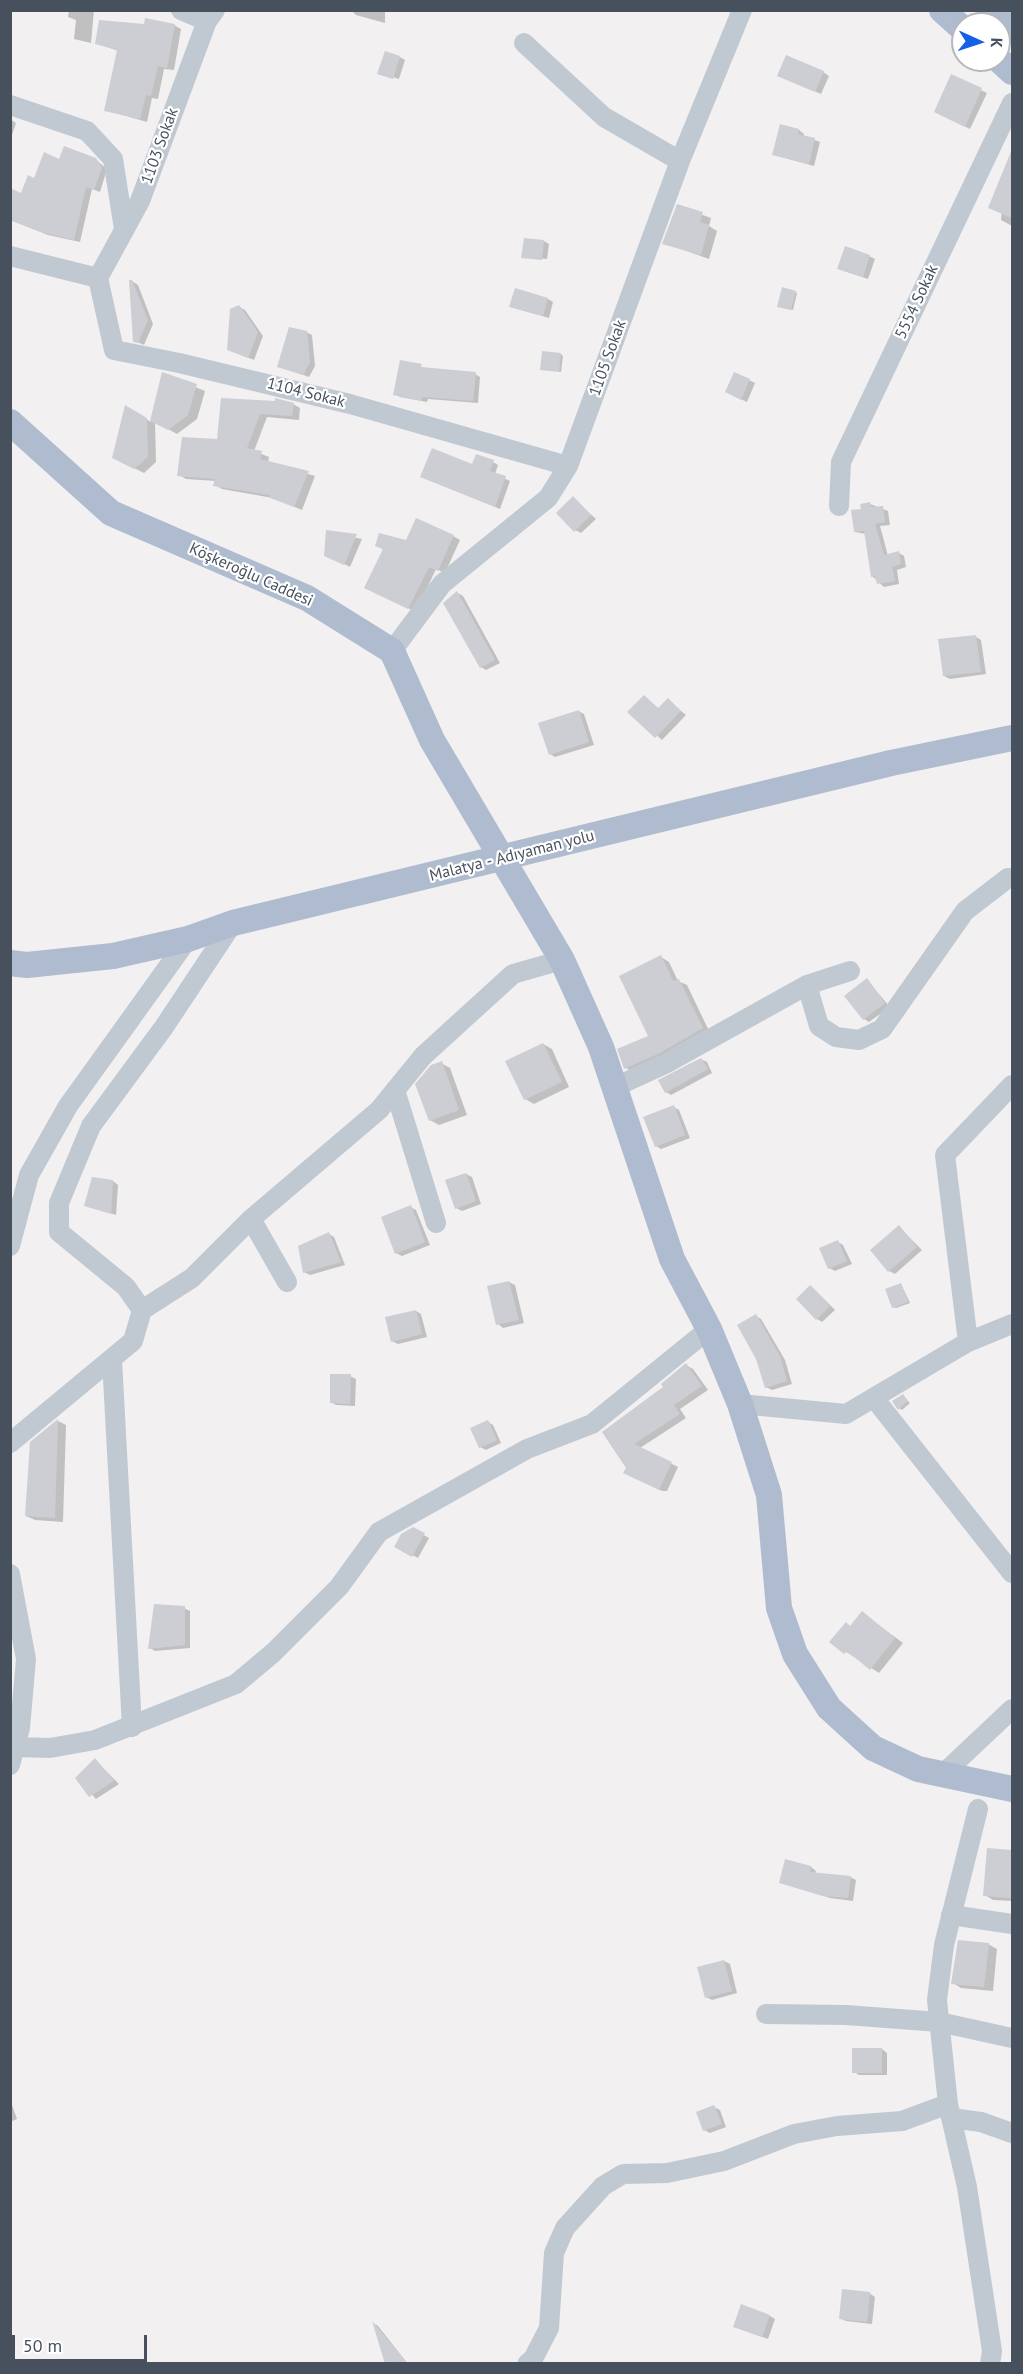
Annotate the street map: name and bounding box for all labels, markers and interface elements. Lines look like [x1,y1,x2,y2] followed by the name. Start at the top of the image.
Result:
[951,12,1011,72] north arrow
[987,37,1007,48] text: K
[137,105,183,187] street label: 1103 Sokak
[892,262,942,342] street label: 5554 Sokak
[585,317,631,399] street label: 1105 Sokak
[265,374,347,412] street label: 1104 Sokak
[186,539,316,611] street label: Köşkeroğlu Caddesi
[428,826,596,886] street label: Malatya - Adıyaman yolu
[15,2323,150,2361] scale bar
[23,2334,62,2357] text: 50 m

